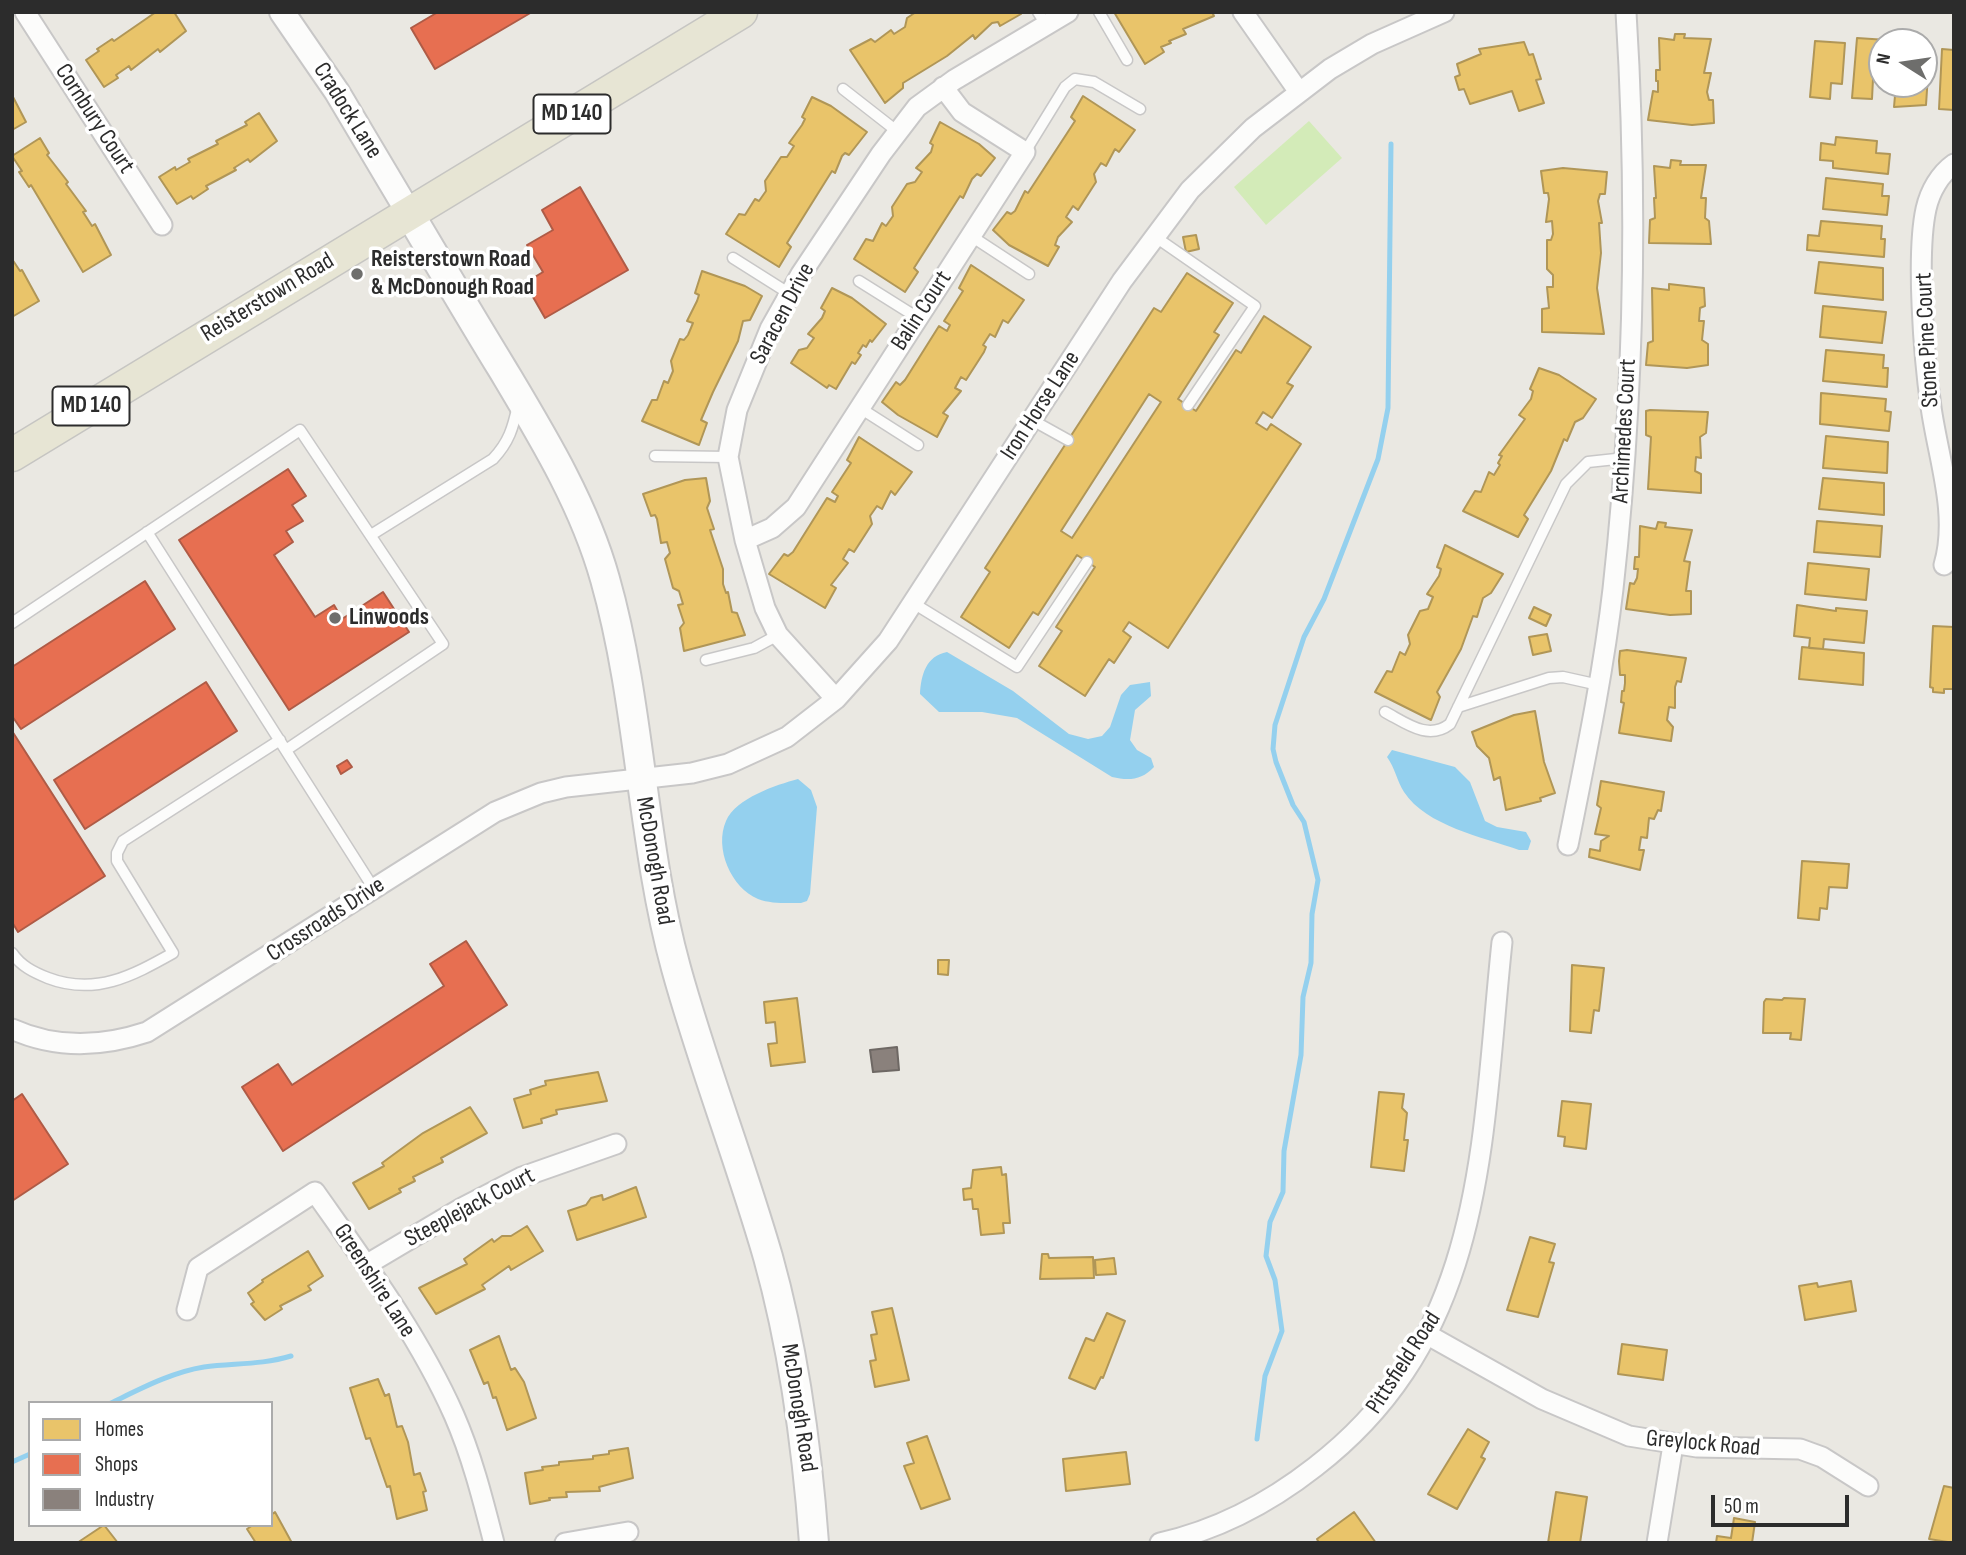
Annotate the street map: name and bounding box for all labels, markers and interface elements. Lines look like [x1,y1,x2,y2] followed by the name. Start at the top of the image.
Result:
[1868,28,1938,98] north arrow
[1872,52,1896,66] text: N
[306,58,388,164] street label: Cradock Lane
[48,59,140,179] street label: Cornbury Court
[534,94,610,134] road number: MD 140
[371,246,534,302] place label: Reisterstown Road & McDonough Road
[196,247,340,349] street label: Reisterstown Road
[744,259,822,369] street label: Saracen Drive
[349,266,365,282] marker: Reisterstown Road & McDonough Road
[886,266,958,356] street label: Balin Court
[1910,272,1946,408] street label: Stone Pine Court
[995,346,1087,466] street label: Iron Horse Lane
[1607,358,1643,504] street label: Archimedes Court
[52,386,130,426] road number: MD 140
[349,604,429,632] place label: Linwoods
[327,610,343,626] marker: Linwoods
[629,795,679,927] street label: McDonogh Road
[262,871,390,969] street label: Crossroads Drive
[400,1162,540,1254] street label: Steeplejack Court
[327,1219,421,1343] street label: Greenshire Lane
[1360,1306,1448,1420] street label: Pittsfield Road
[774,1342,822,1474] street label: McDonogh Road
[28,1401,273,1527] legend
[95,1417,144,1442] text: Homes
[1645,1425,1761,1463] street label: Greylock Road
[95,1452,138,1477] text: Shops
[1714,1482,1852,1526] scale bar
[95,1487,154,1512] text: Industry
[1724,1494,1759,1519] text: 50 m

